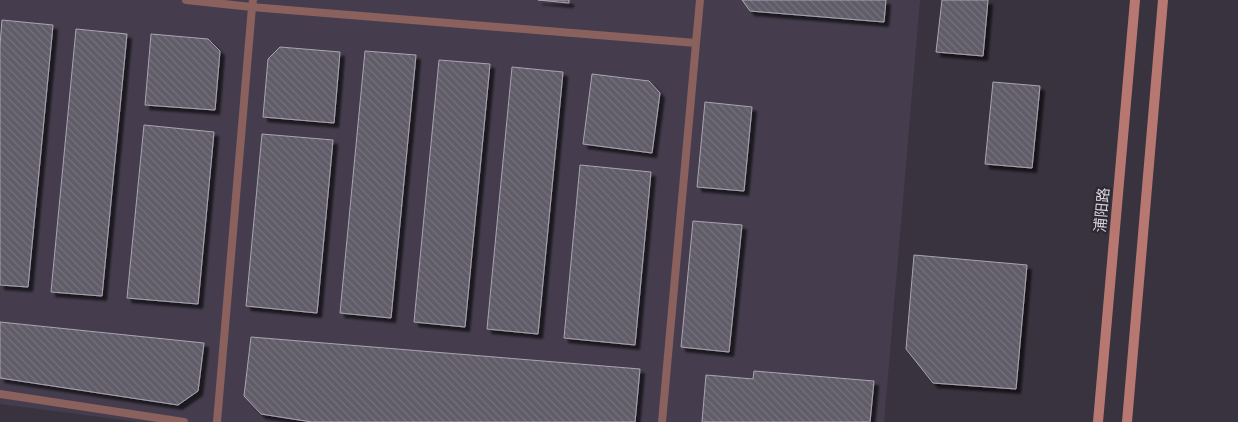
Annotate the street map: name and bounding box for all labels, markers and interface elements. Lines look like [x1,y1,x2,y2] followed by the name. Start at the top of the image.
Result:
[1090,187,1112,233] street label: 浦阳路

